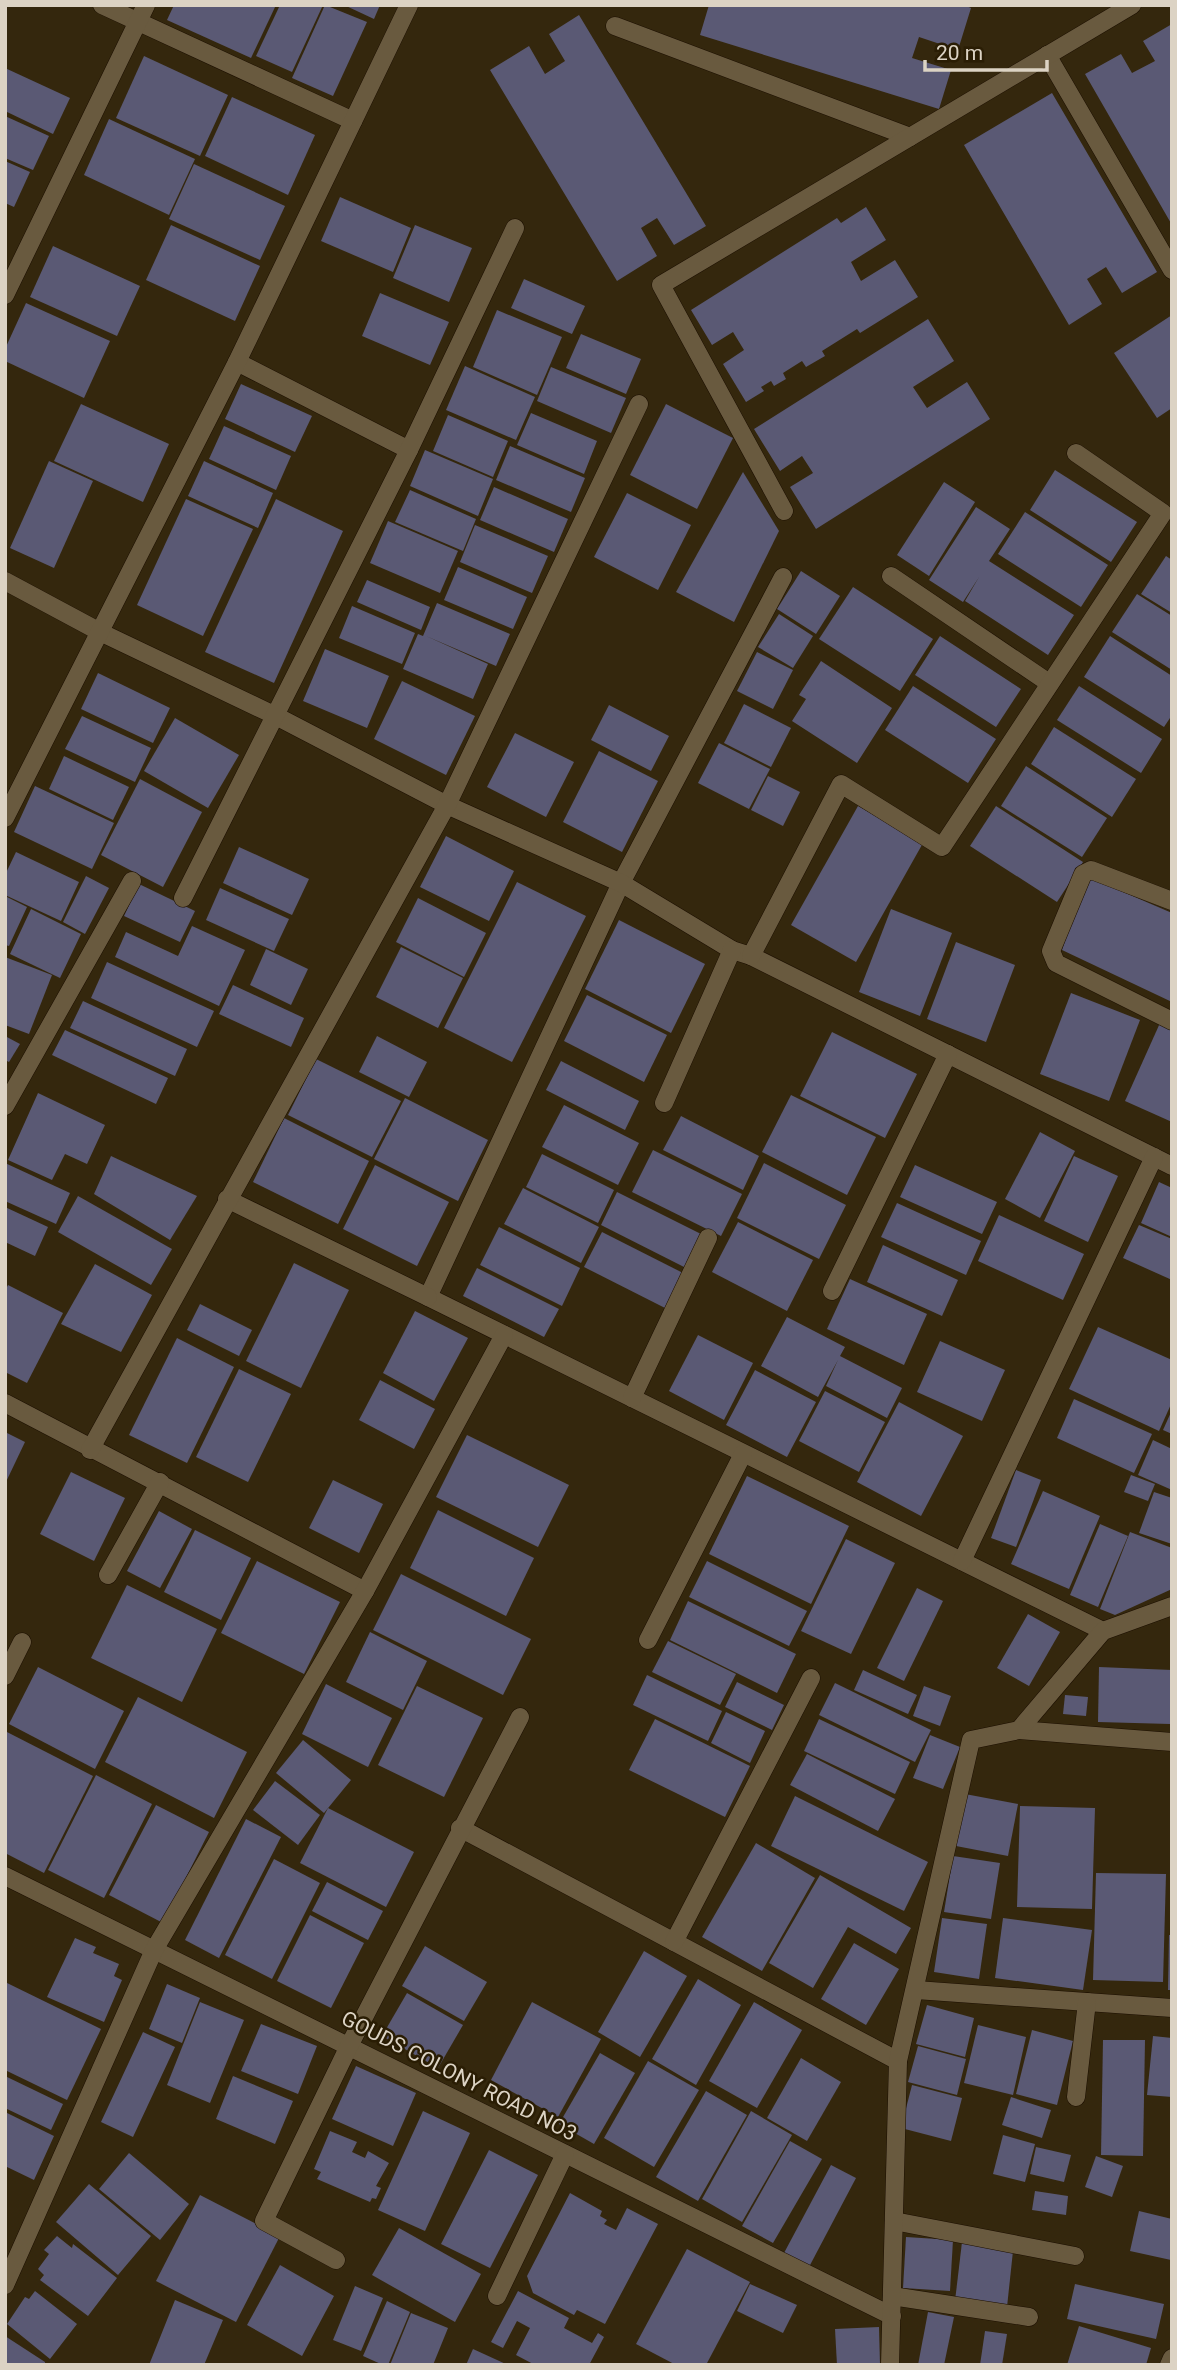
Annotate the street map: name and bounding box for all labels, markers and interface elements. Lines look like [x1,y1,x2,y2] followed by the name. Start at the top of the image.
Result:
[925,28,1048,72] scale bar
[936,41,983,65] text: 20 m
[337,2006,581,2146] street label: GOUDS COLONY ROAD NO3

